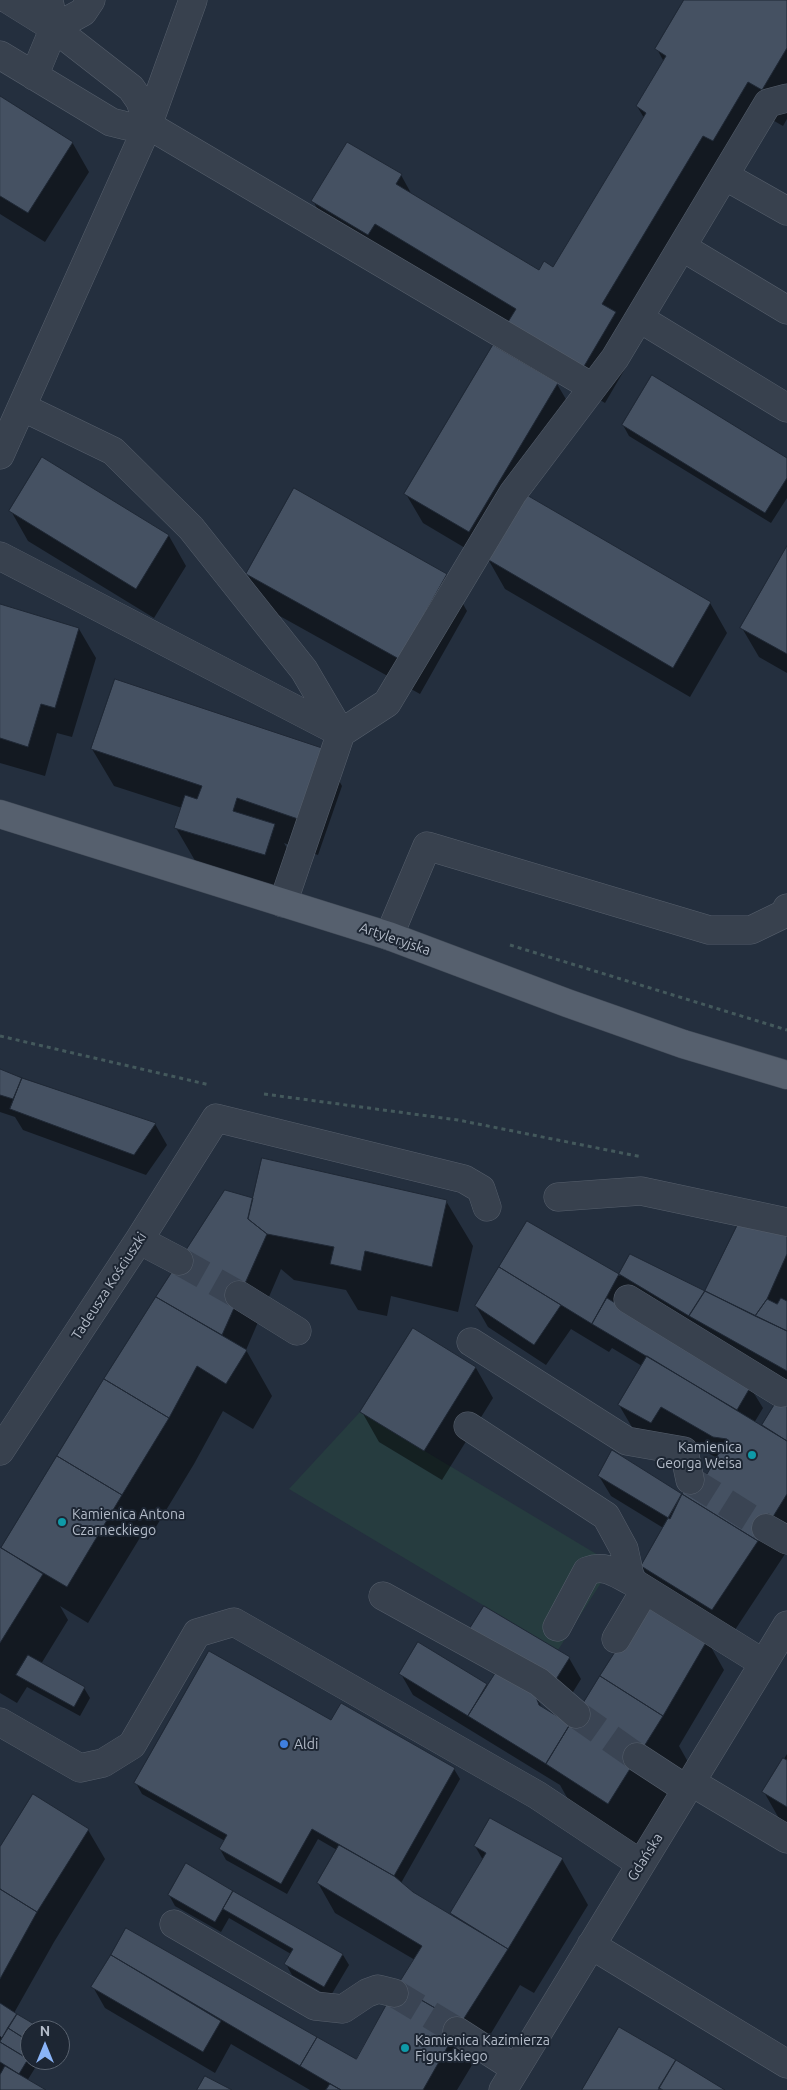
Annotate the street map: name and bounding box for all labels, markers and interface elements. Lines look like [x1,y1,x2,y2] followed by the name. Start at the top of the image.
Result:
[357,919,433,959] street label: Artyleryjska
[68,1229,150,1343] street label: Tadeusza Kościuszki
[656,1439,742,1471] place label: Kamienica Georga Weisa
[746,1449,758,1461] marker: Kamienica Georga Weisa
[72,1506,185,1538] place label: Kamienica Antona Czarneckiego
[56,1516,68,1528] marker: Kamienica Antona Czarneckiego
[294,1736,318,1752] place label: Aldi
[278,1738,290,1750] marker: Aldi
[624,1830,666,1884] street label: Gdańska
[20,2020,70,2070] north arrow
[40,2023,50,2039] text: N
[415,2032,550,2064] place label: Kamienica Kazimierza Figurskiego
[399,2042,411,2054] marker: Kamienica Kazimierza Figurskiego

